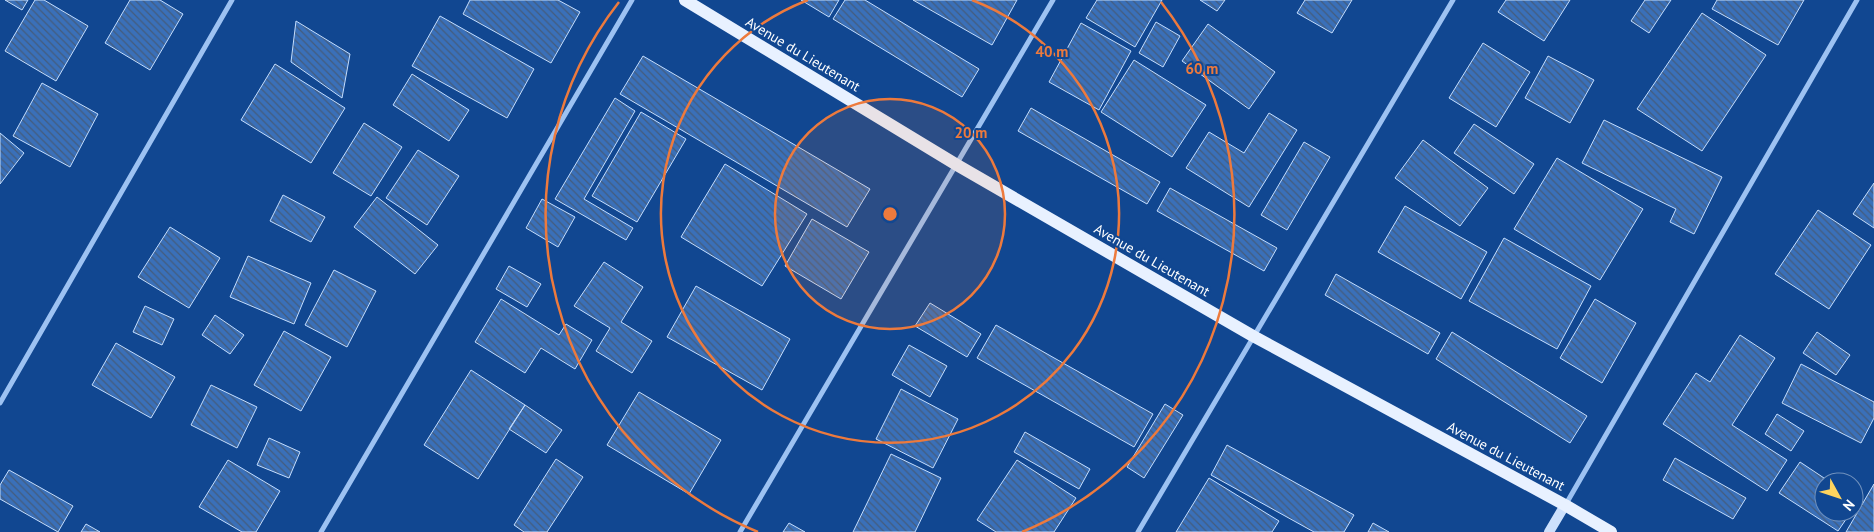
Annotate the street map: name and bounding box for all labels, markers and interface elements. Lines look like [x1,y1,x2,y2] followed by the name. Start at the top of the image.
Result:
[742,13,864,95] street label: Avenue du Lieutenant
[1036,42,1068,61] text: 40 m
[1186,59,1218,78] text: 60 m
[955,123,987,142] text: 20 m
[881,205,899,223] centre of rings
[1091,220,1213,301] street label: Avenue du Lieutenant
[1444,417,1568,495] street label: Avenue du Lieutenant
[1814,472,1864,522] north arrow
[1839,496,1859,515] text: N

